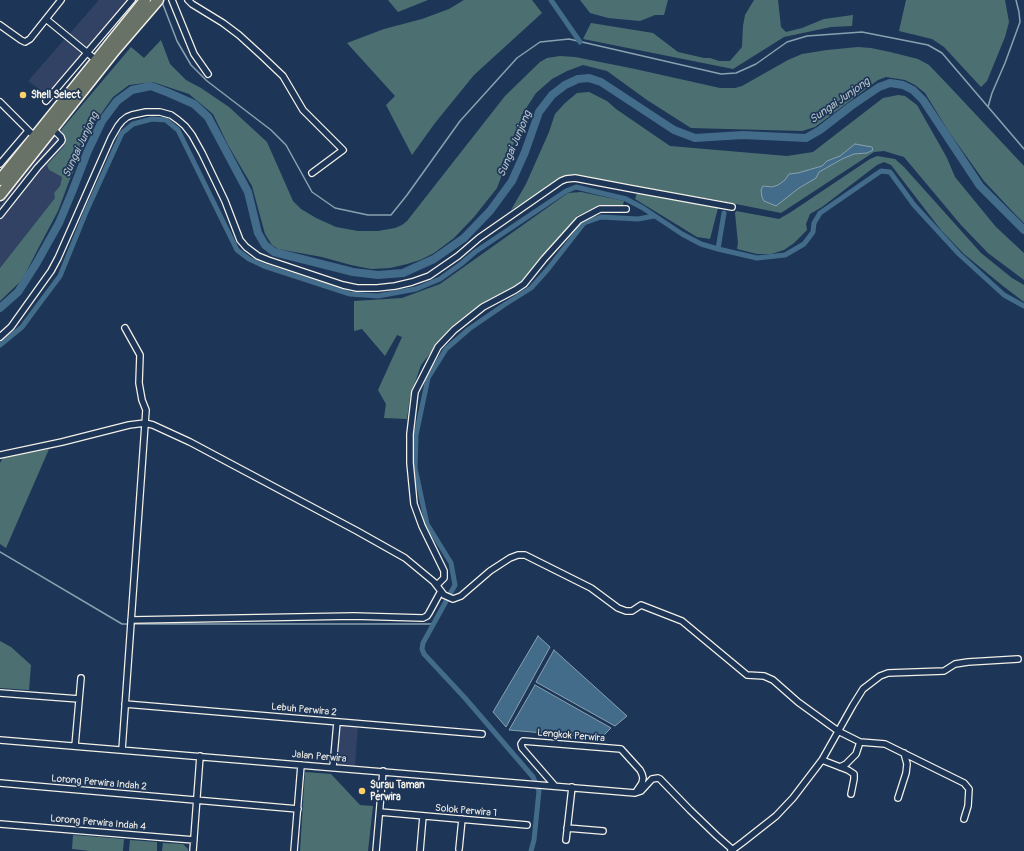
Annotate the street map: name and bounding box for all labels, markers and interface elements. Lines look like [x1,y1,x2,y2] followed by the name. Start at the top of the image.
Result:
[807,75,873,127] water label: Sungai Junjong
[31,89,81,101] place label: Shell Select
[18,90,28,100] marker: Shell Select
[495,109,535,179] water label: Sungai Junjong
[60,110,102,180] water label: Sungai Junjong
[271,701,337,719] street label: Lebuh Perwira 2
[537,727,605,745] street label: Lengkok Perwira
[291,749,347,765] street label: Jalan Perwira
[51,773,147,793] street label: Lorong Perwira Indah 2
[370,779,425,802] place label: Surau Taman Perwira
[357,786,367,796] marker: Surau Taman Perwira
[435,802,497,820] street label: Solok Perwira 1
[50,813,146,833] street label: Lorong Perwira Indah 4

